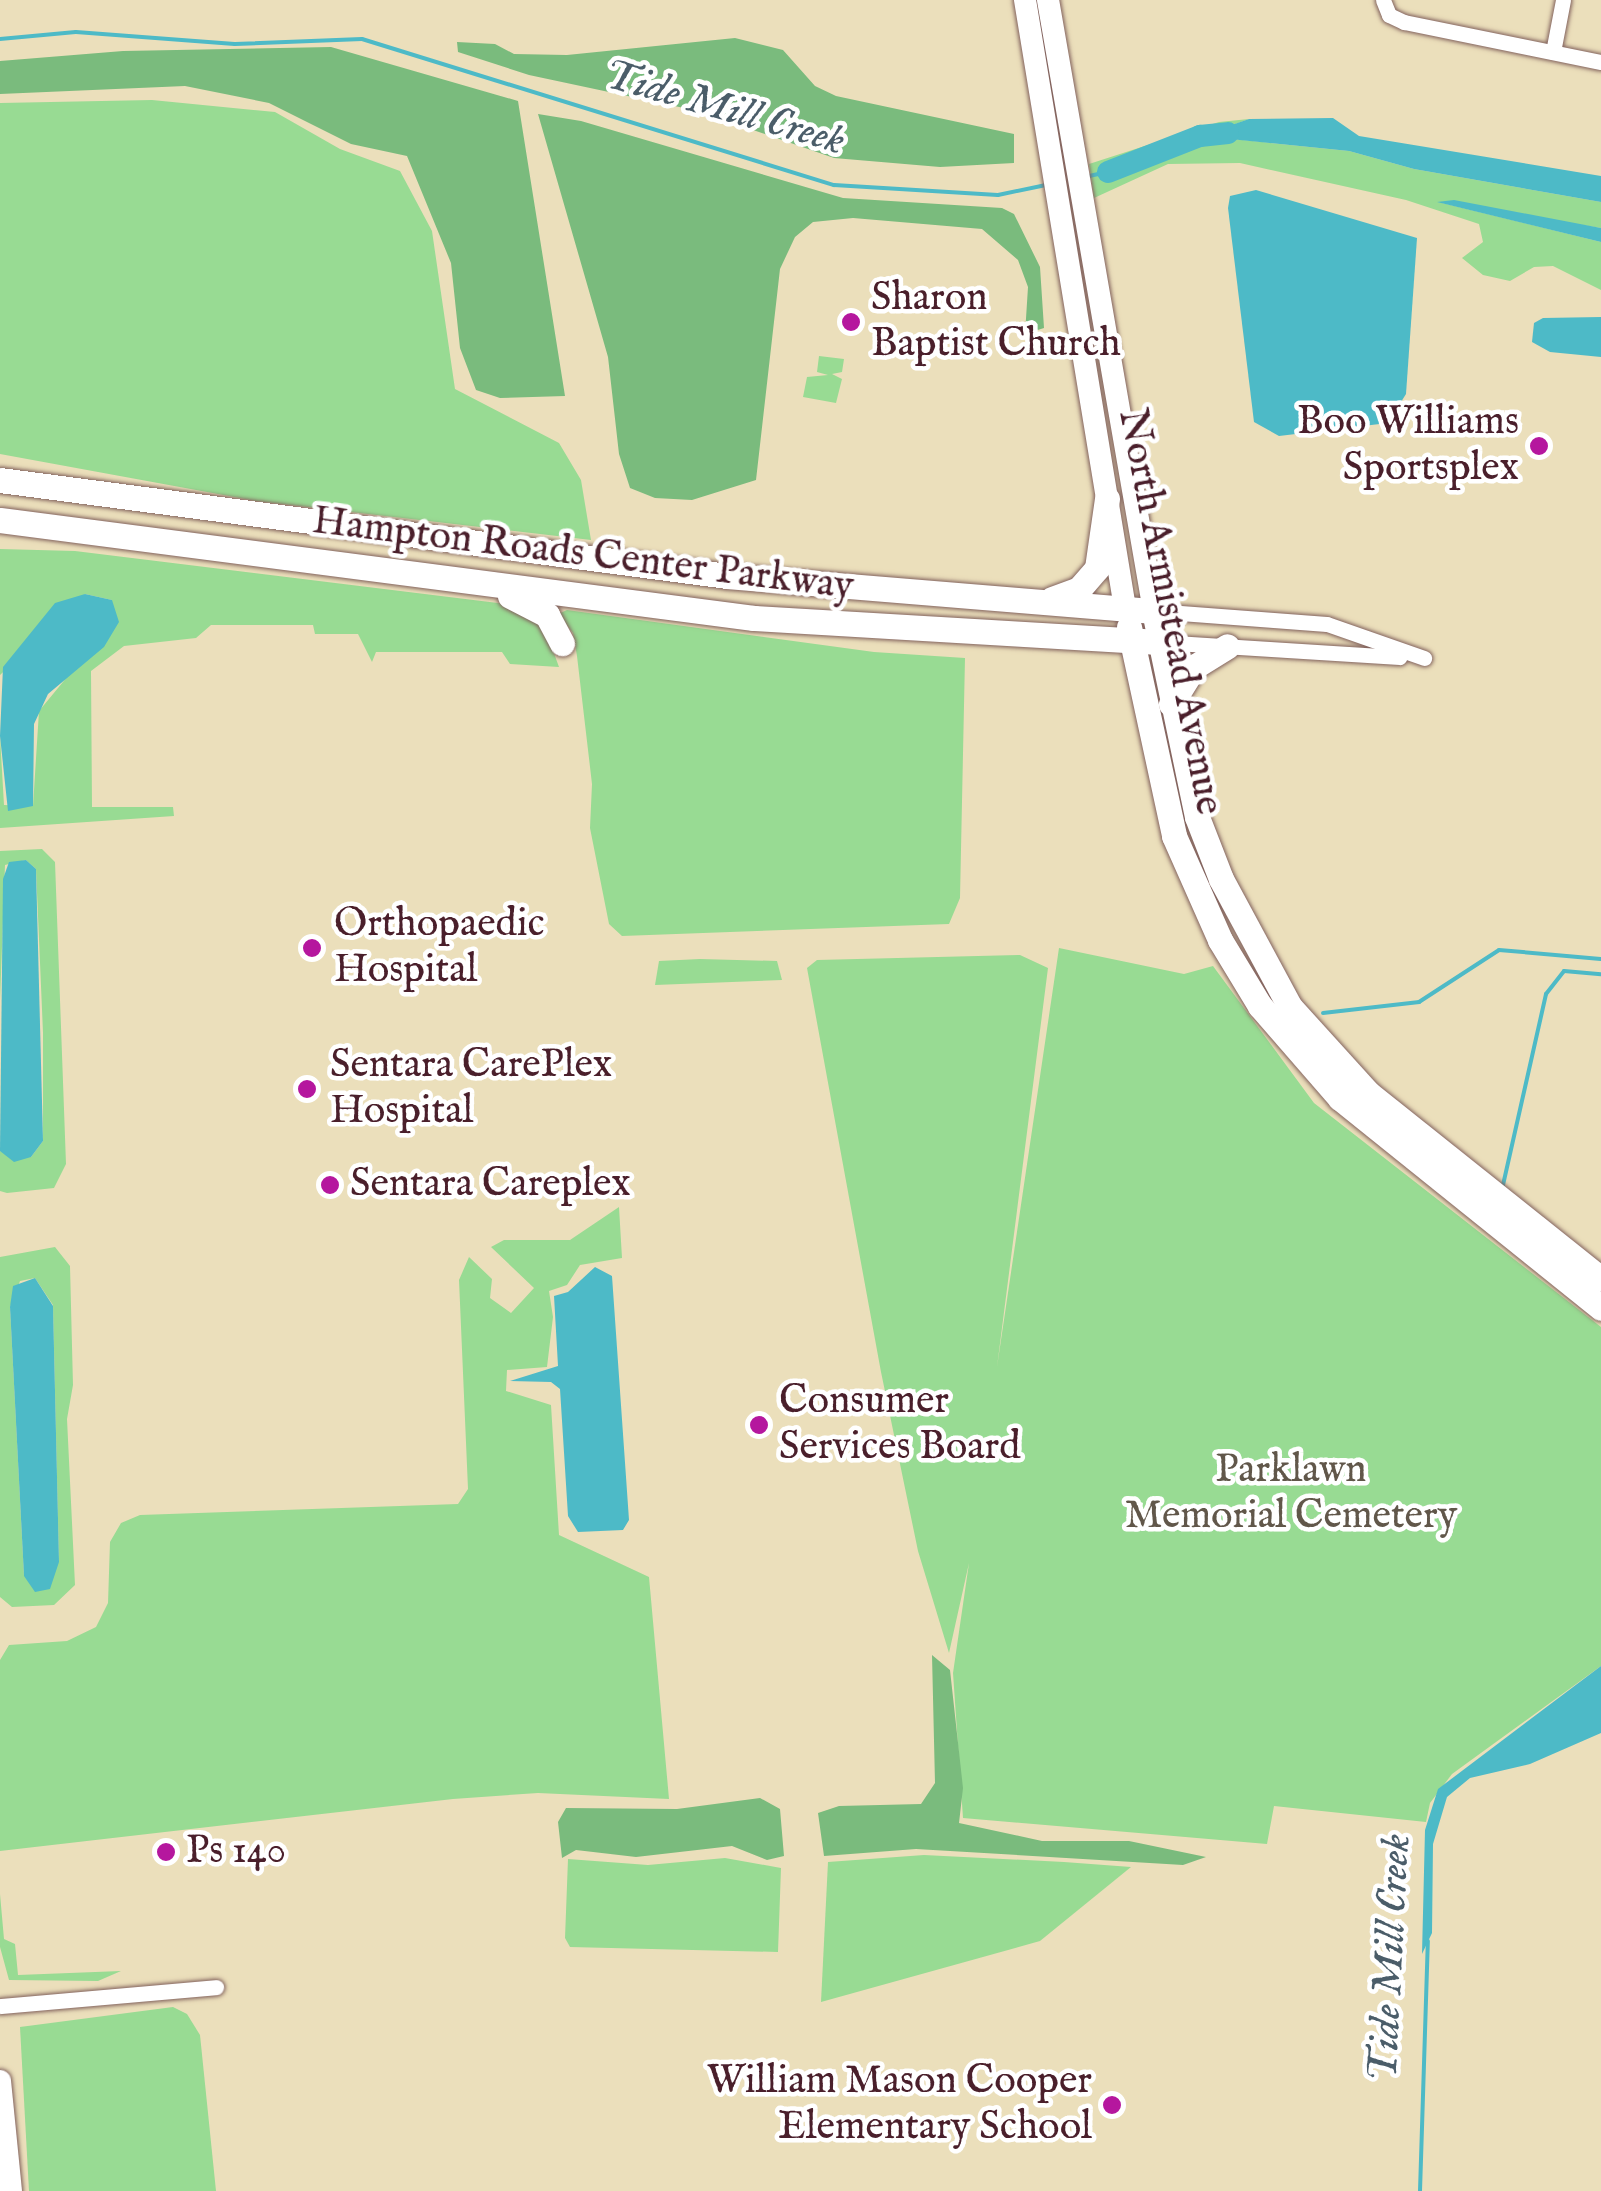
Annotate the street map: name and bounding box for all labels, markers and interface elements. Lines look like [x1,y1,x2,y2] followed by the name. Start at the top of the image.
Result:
[598,51,850,167] water label: Tide Mill Creek
[871,275,1121,369] place label: Sharon Baptist Church
[840,311,862,333] marker: Sharon Baptist Church
[1297,399,1519,493] place label: Boo Williams Sportsplex
[1106,405,1232,819] street label: North Armistead Avenue
[1528,435,1550,457] marker: Boo Williams Sportsplex
[310,498,856,612] street label: Hampton Roads Center Parkway
[334,901,545,995] place label: Orthopaedic Hospital
[299,935,325,961] marker: Orthopaedic Hospital
[330,1042,612,1136] place label: Sentara CarePlex Hospital
[294,1076,320,1102] marker: Sentara CarePlex Hospital
[350,1161,631,1209] place label: Sentara Careplex
[319,1174,341,1196] marker: Sentara Careplex
[779,1378,1021,1472] place label: Consumer Services Board
[748,1414,770,1436] marker: Consumer Services Board
[1125,1447,1457,1541] park label: Parklawn Memorial Cemetery
[186,1828,286,1876] place label: Ps 140
[1359,1833,1423,2083] water label: Tide Mill Creek
[155,1841,177,1863] marker: Ps 140
[707,2058,1092,2152] place label: William Mason Cooper Elementary School
[1101,2094,1123,2116] marker: William Mason Cooper Elementary School

